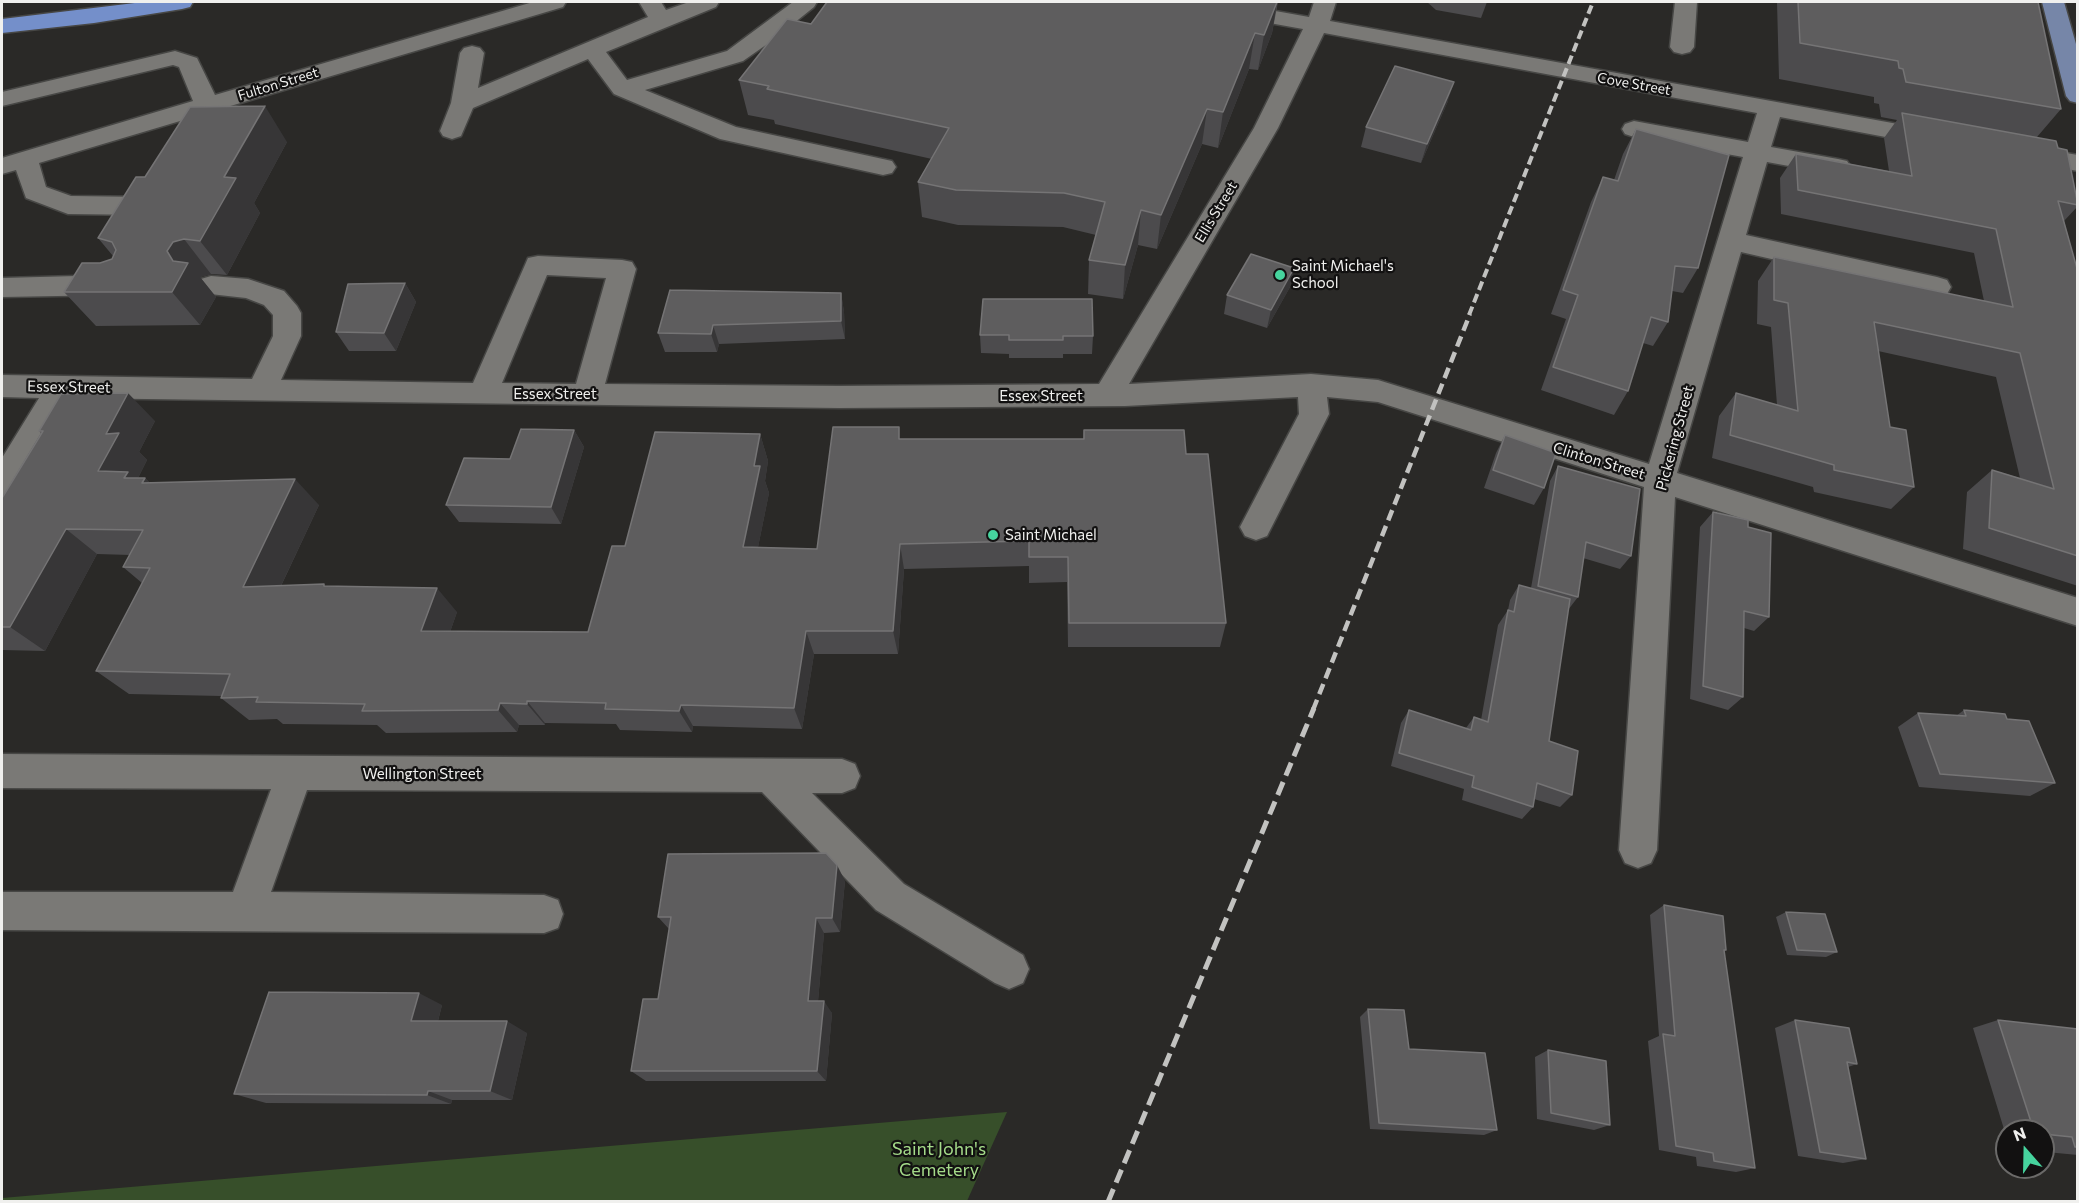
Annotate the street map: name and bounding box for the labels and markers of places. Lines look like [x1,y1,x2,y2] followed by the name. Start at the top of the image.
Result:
[1292,257,1394,292] place label: Saint Michael's School
[1273,268,1287,282] marker: Saint Michael's School
[1005,526,1097,544] place label: Saint Michael
[986,528,1000,542] marker: Saint Michael

